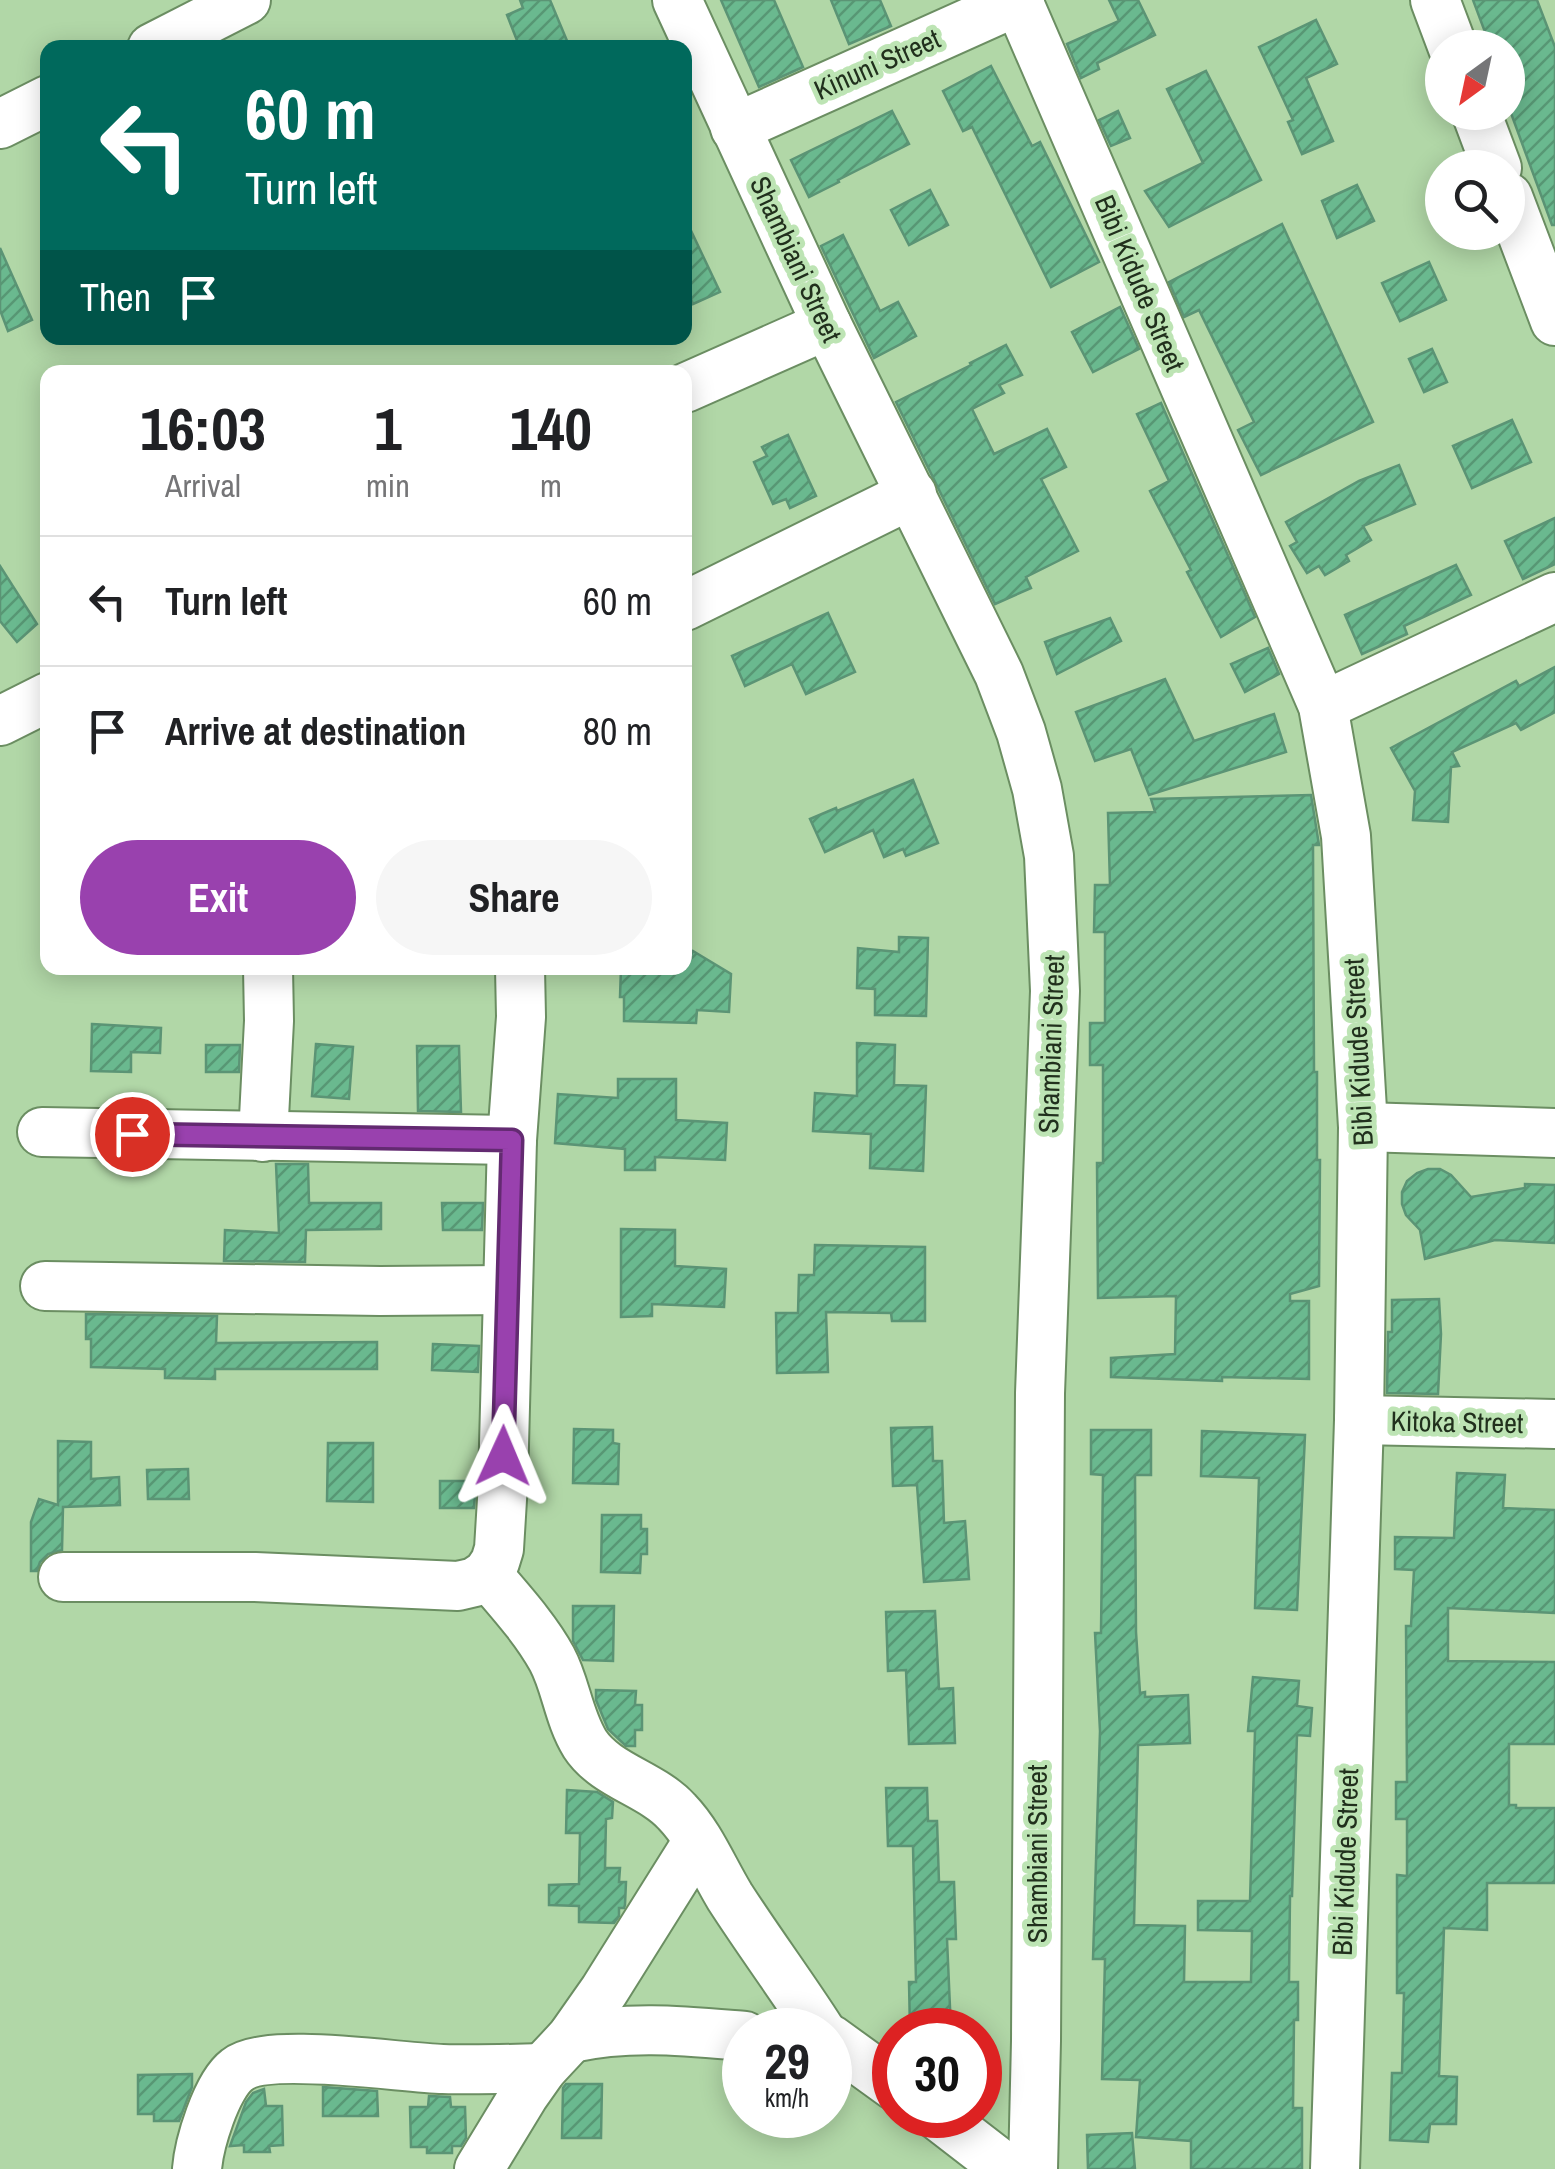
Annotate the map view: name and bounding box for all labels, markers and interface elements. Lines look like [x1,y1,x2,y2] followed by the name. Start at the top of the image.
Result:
[808,19,946,109] street label: Kinuni Street
[1425,30,1525,130] north arrow
[1425,30,1525,250] map controls
[245,67,376,161] text: 60 m
[80,80,210,210] icon: left
[1425,150,1525,250] button: search
[245,157,377,218] text: Turn left
[741,170,851,348] street label: Shambiani Street
[1086,189,1194,377] street label: Bibi Kidude Street
[171,270,226,325] icon: arrive
[80,272,151,323] text: Then
[140,388,266,469] text: 16:03
[374,388,402,469] text: 1
[510,388,592,469] text: 140
[165,464,241,507] text: Arrival
[366,464,410,507] text: min
[540,464,562,507] text: m
[80,574,135,629] icon: left
[165,576,287,627] text: Turn left
[583,576,652,627] text: 60 m
[80,704,135,759] icon: arrive
[165,706,466,757] text: Arrive at destination
[583,706,652,757] text: 80 m
[80,840,356,955] button: Exit
[376,840,652,955] button: Share
[1029,954,1073,1134] street label: Shambiani Street
[1334,957,1382,1147] street label: Bibi Kidude Street
[90,1092,175,1177] pin
[105,1107,160,1162] icon: arrive
[1390,1402,1524,1442] street label: Kitoka Street
[451,1404,555,1508] position arrow
[1018,1765,1056,1943] street label: Shambiani Street
[1323,1768,1367,1956] street label: Bibi Kidude Street
[872,2008,1002,2138] speed limit sign: 30
[764,2027,810,2095] text: 29
[765,2081,809,2115] text: km/h

